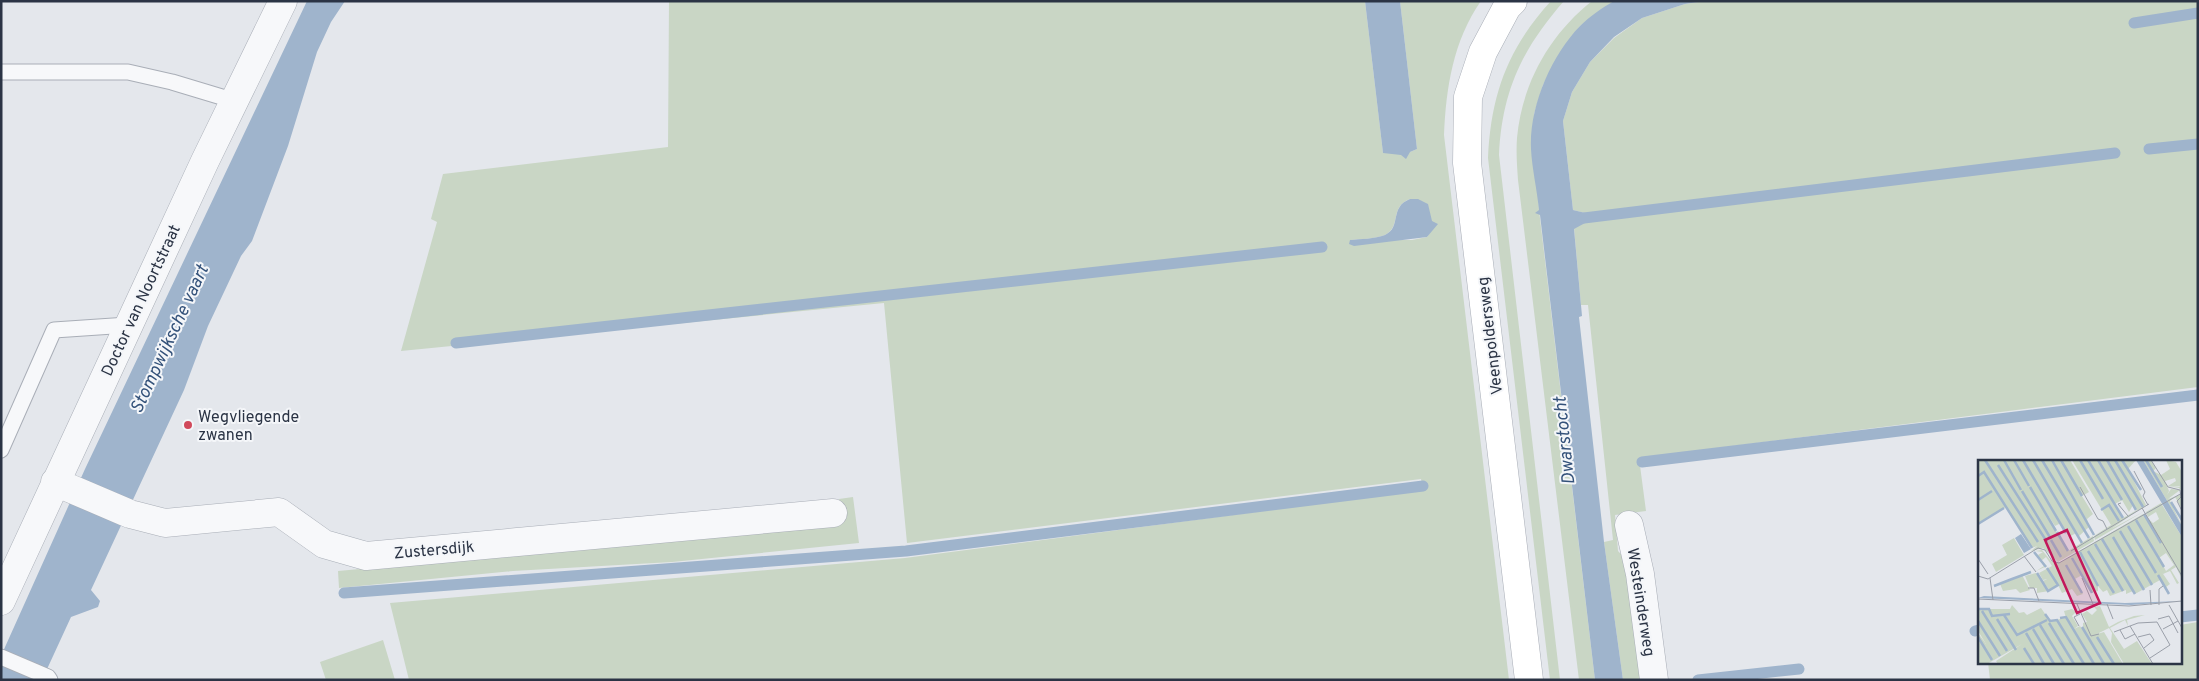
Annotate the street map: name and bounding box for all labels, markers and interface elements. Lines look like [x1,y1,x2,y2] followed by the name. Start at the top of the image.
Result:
[98,222,186,380] street label: Doctor van Noortstraat
[126,260,216,418] water label: Stompwijksche vaart
[1474,276,1508,396] street label: Veenpoldersweg
[1549,394,1582,486] water label: Dwarstocht
[198,408,299,446] place label: Wegvliegende zwanen
[182,419,194,431] marker: Wegvliegende zwanen
[1978,460,2182,664] inset map
[393,538,475,564] street label: Zustersdijk
[1622,546,1658,658] street label: Westeinderweg

